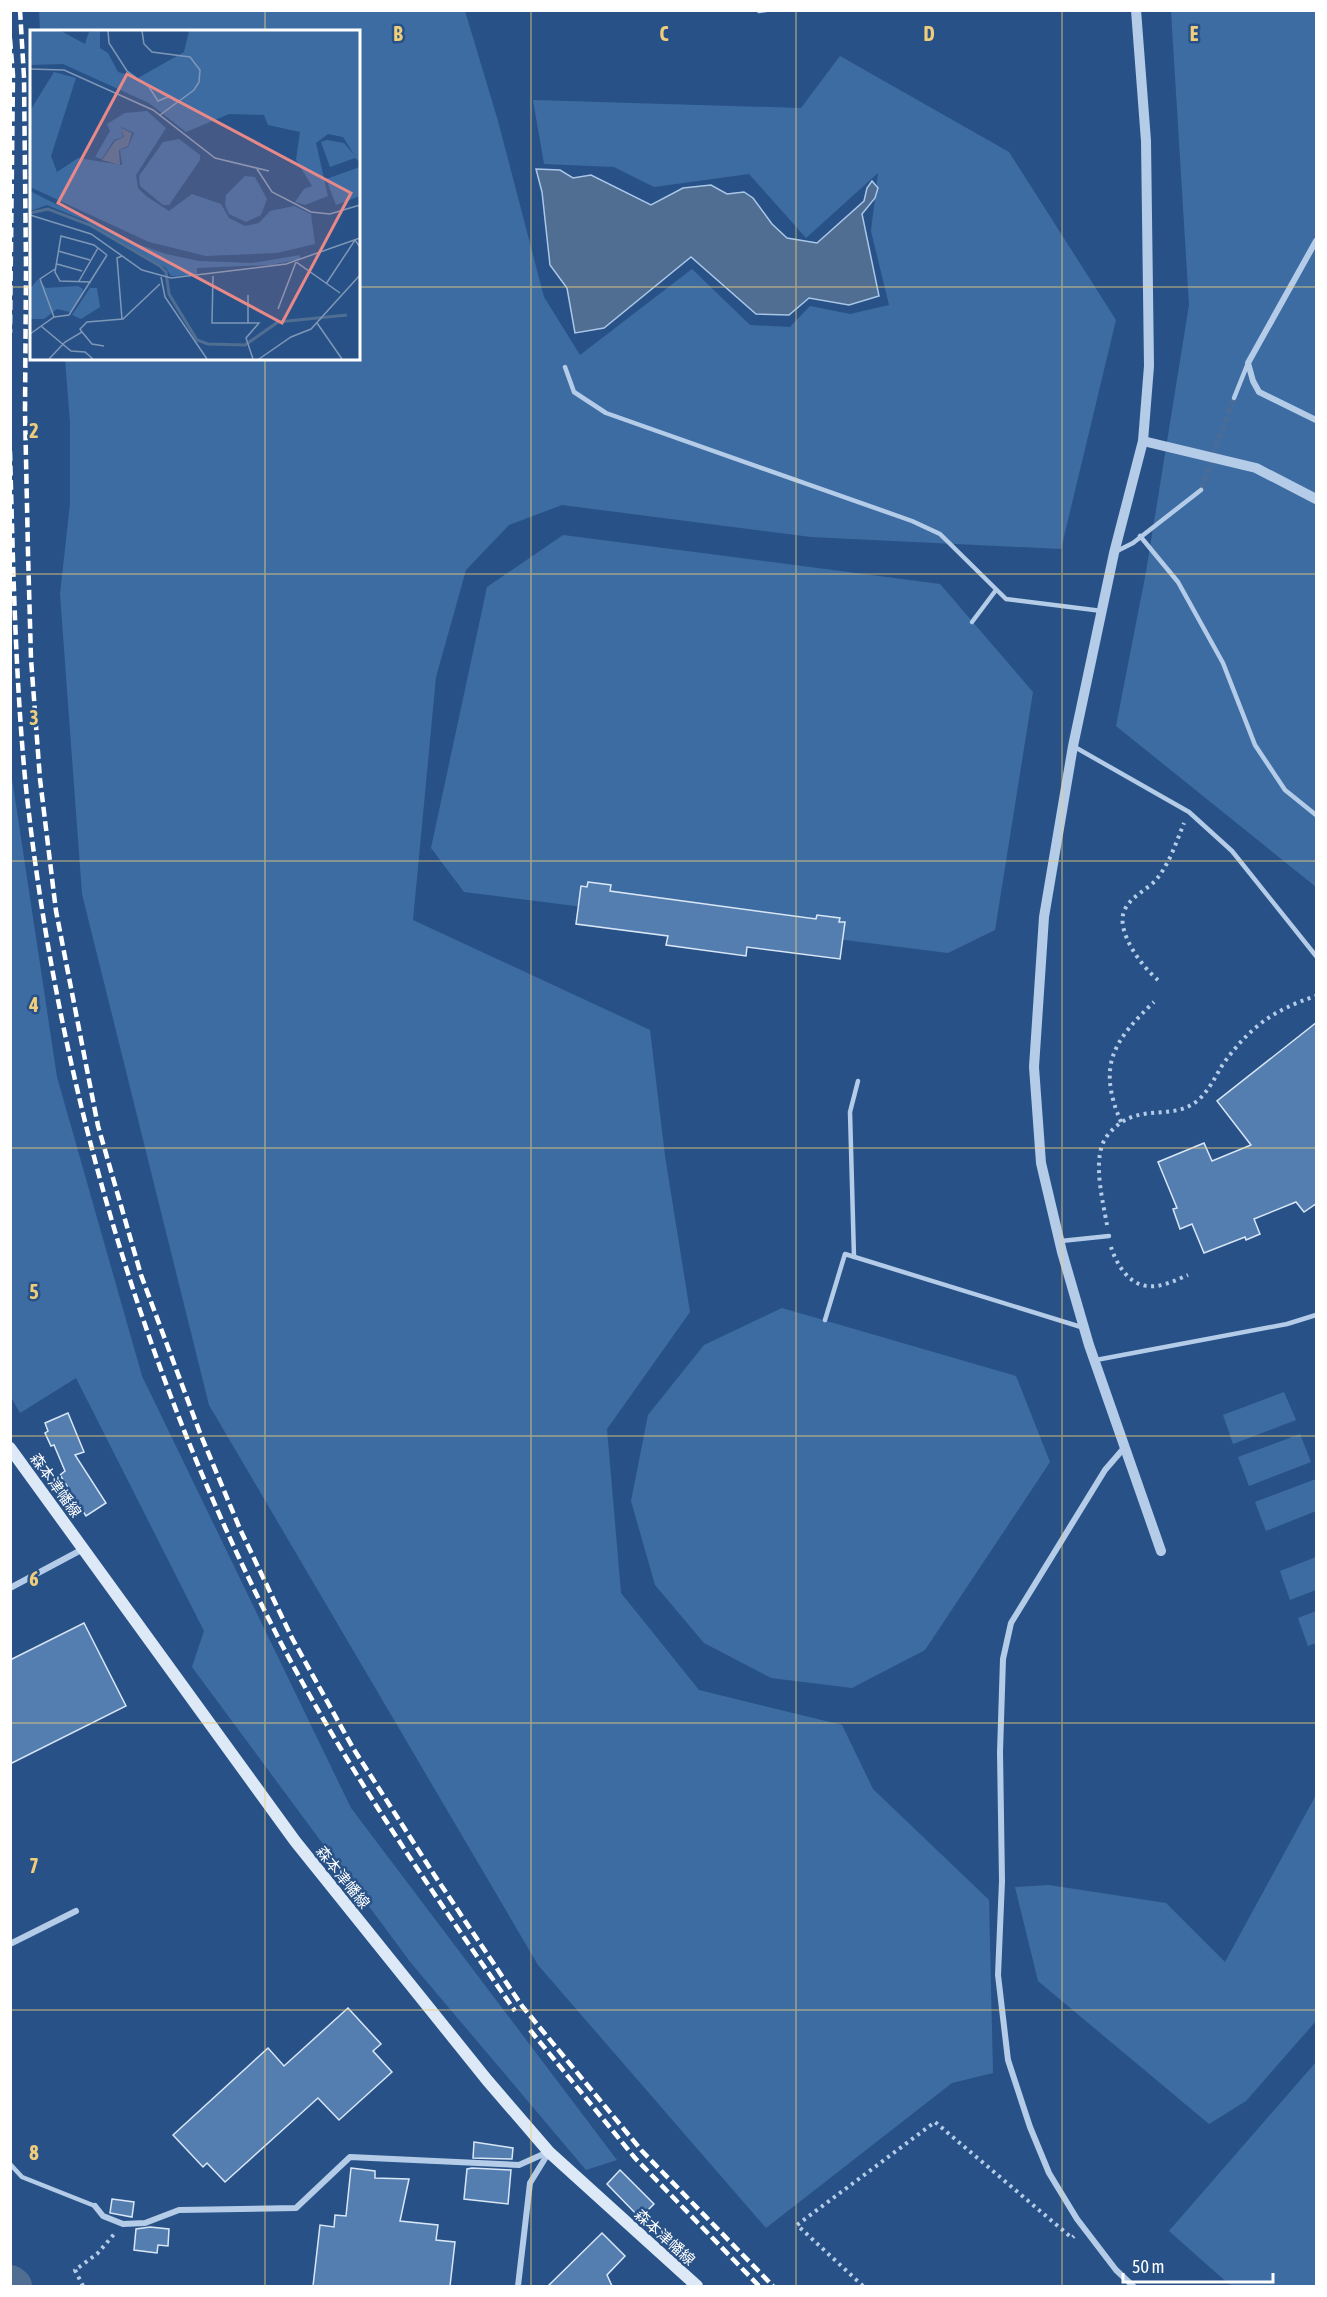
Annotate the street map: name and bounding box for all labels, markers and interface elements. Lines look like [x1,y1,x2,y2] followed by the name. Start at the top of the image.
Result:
[393,22,403,45] text: B
[660,22,669,45] text: C
[923,22,935,45] text: D
[1190,22,1199,45] text: E
[30,30,360,360] inset map
[29,419,39,442] text: 2
[29,706,39,729] text: 3
[28,993,39,1016] text: 4
[29,1280,39,1303] text: 5
[27,1450,85,1520] street label: 森本津幡線
[29,1567,39,1590] text: 6
[313,1843,373,1911] street label: 森本津幡線
[29,1854,39,1877] text: 7
[29,2141,39,2164] text: 8
[631,2206,699,2268] street label: 森本津幡線
[1123,2246,1273,2284] scale bar
[1132,2256,1164,2277] text: 50 m

